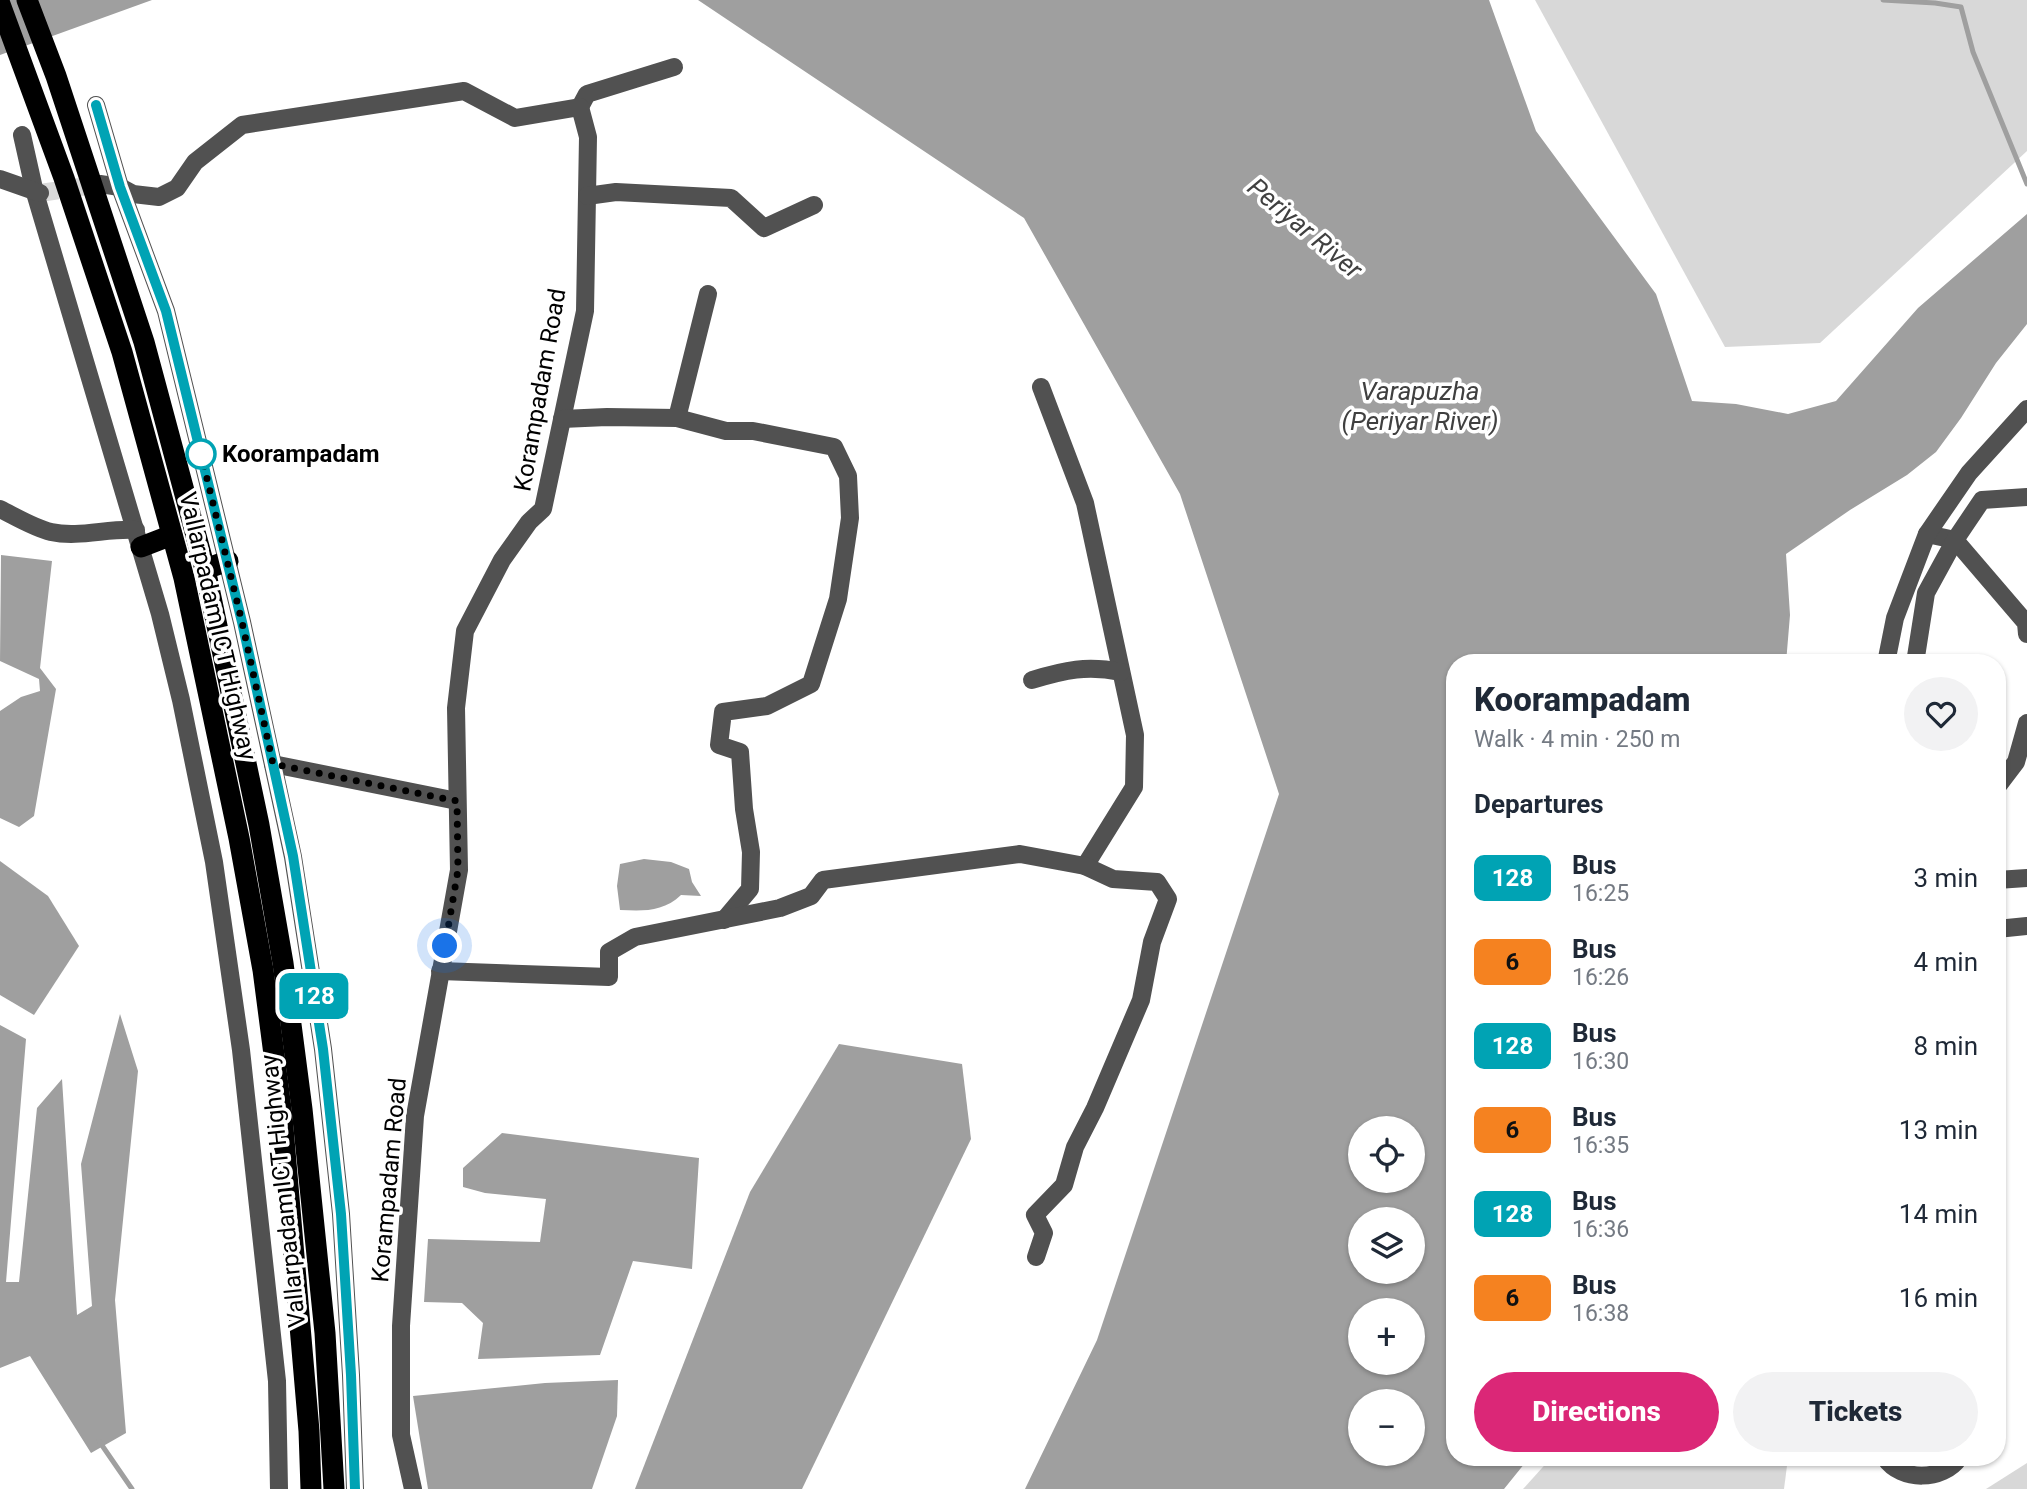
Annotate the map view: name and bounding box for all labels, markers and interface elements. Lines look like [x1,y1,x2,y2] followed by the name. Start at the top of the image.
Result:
[1242,172,1369,285] water label: Periyar River
[508,286,572,494] street label: Korampadam Road
[1341,376,1499,436] water label: Varapuzha (Periyar River)
[186,439,216,469] marker: Koorampadam
[222,440,380,468] place label: Koorampadam
[174,489,263,763] street label: Vallarpadam ICT Highway
[1904,677,1978,751] button: heart
[1474,680,1691,719] text: Koorampadam
[1474,726,1680,753] text: Walk · 4 min · 250 m
[1474,789,1604,819] text: Departures
[1572,850,1617,880] text: Bus
[1913,863,1978,893] text: 3 min
[1492,864,1533,892] text: 128
[1572,880,1629,907] text: 16:25
[427,928,462,963] your location
[1572,934,1617,964] text: Bus
[1913,947,1978,977] text: 4 min
[1506,948,1519,976] text: 6
[1572,964,1629,991] text: 16:26
[274,973,354,1019] line badge: 128
[293,982,335,1010] text: 128
[1572,1018,1617,1048] text: Bus
[1913,1031,1978,1061] text: 8 min
[1492,1032,1533,1060] text: 128
[1572,1048,1629,1075] text: 16:30
[255,1052,311,1329] street label: Vallarpadam ICT Highway
[366,1076,412,1284] street label: Korampadam Road
[1572,1102,1617,1132] text: Bus
[1899,1115,1978,1145] text: 13 min
[1348,1116,1425,1466] map controls
[1348,1116,1425,1193] button: locate
[1506,1116,1519,1144] text: 6
[1572,1132,1629,1159] text: 16:35
[1572,1186,1617,1216] text: Bus
[1899,1199,1978,1229] text: 14 min
[1492,1200,1533,1228] text: 128
[1348,1207,1425,1284] button: layers
[1572,1216,1629,1243] text: 16:36
[1572,1270,1617,1300] text: Bus
[1899,1283,1978,1313] text: 16 min
[1506,1284,1519,1312] text: 6
[1348,1298,1425,1375] button: +
[1572,1300,1629,1327] text: 16:38
[1474,1372,1719,1452] button: Directions
[1733,1372,1978,1452] button: Tickets
[1348,1389,1425,1466] button: −

